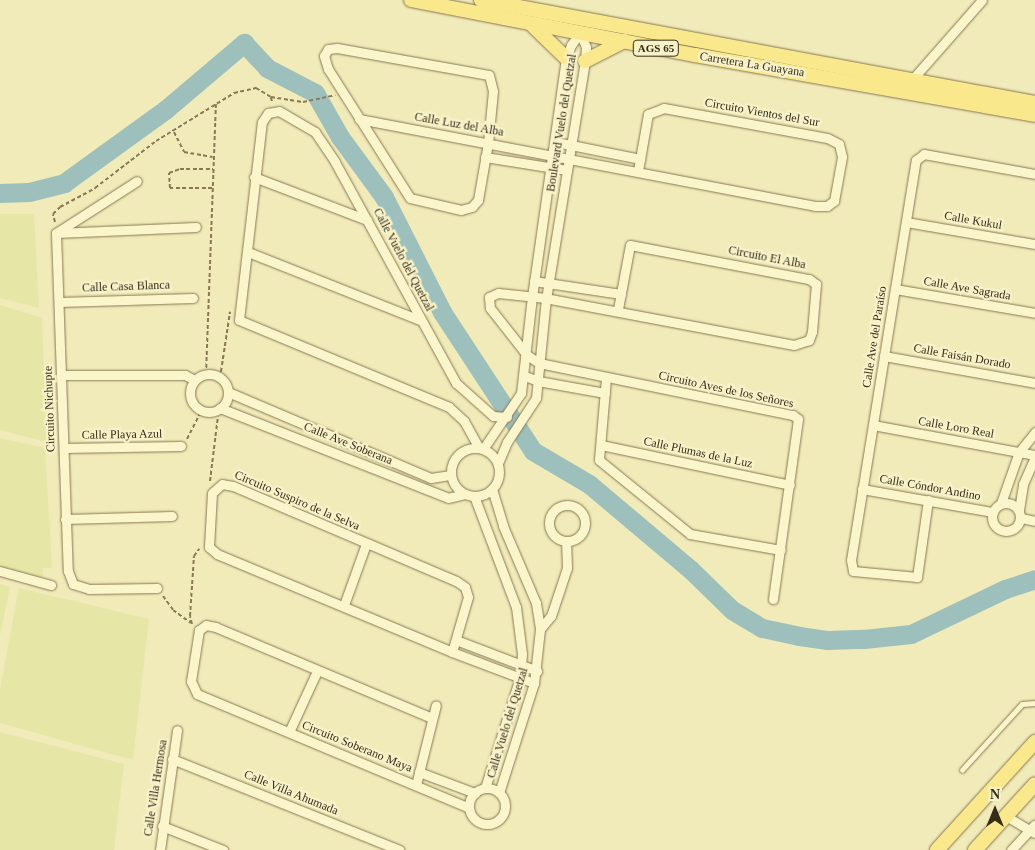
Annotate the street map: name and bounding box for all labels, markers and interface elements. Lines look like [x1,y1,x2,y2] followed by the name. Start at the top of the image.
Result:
[632,40,680,56] road number: AGS 65
[699,50,805,80] street label: Carretera La Guayana
[544,53,580,193] street label: Boulevard Vuelo del Quetzal
[703,96,821,130] street label: Circuito Vientos del Sur
[413,110,505,140] street label: Calle Luz del Alba
[370,206,436,314] street label: Calle Vuelo del Quetzal
[943,209,1003,233] street label: Calle Kukul
[727,243,807,273] street label: Circuito El Alba
[922,274,1012,304] street label: Calle Ave Sagrada
[82,278,170,296] street label: Calle Casa Blanca
[860,285,890,389] street label: Calle Ave del Paraíso
[912,341,1012,373] street label: Calle Faisán Dorado
[41,366,59,452] street label: Circuito Nichupte
[657,369,795,411] street label: Circuito Aves de los Señores
[917,414,995,442] street label: Calle Loro Real
[301,420,395,468] street label: Calle Ave Soberana
[81,427,163,443] street label: Calle Playa Azul
[642,434,754,472] street label: Calle Plumas de la Luz
[232,468,362,534] street label: Circuito Suspiro de la Selva
[878,472,982,504] street label: Calle Cóndor Andino
[484,666,532,780] street label: Calle Vuelo del Quetzal
[300,718,414,776] street label: Circuito Soberano Maya
[141,739,171,837] street label: Calle Villa Hermosa
[241,767,341,819] street label: Calle Villa Ahumada
[970,785,1020,835] north arrow
[990,787,1000,802] text: N

